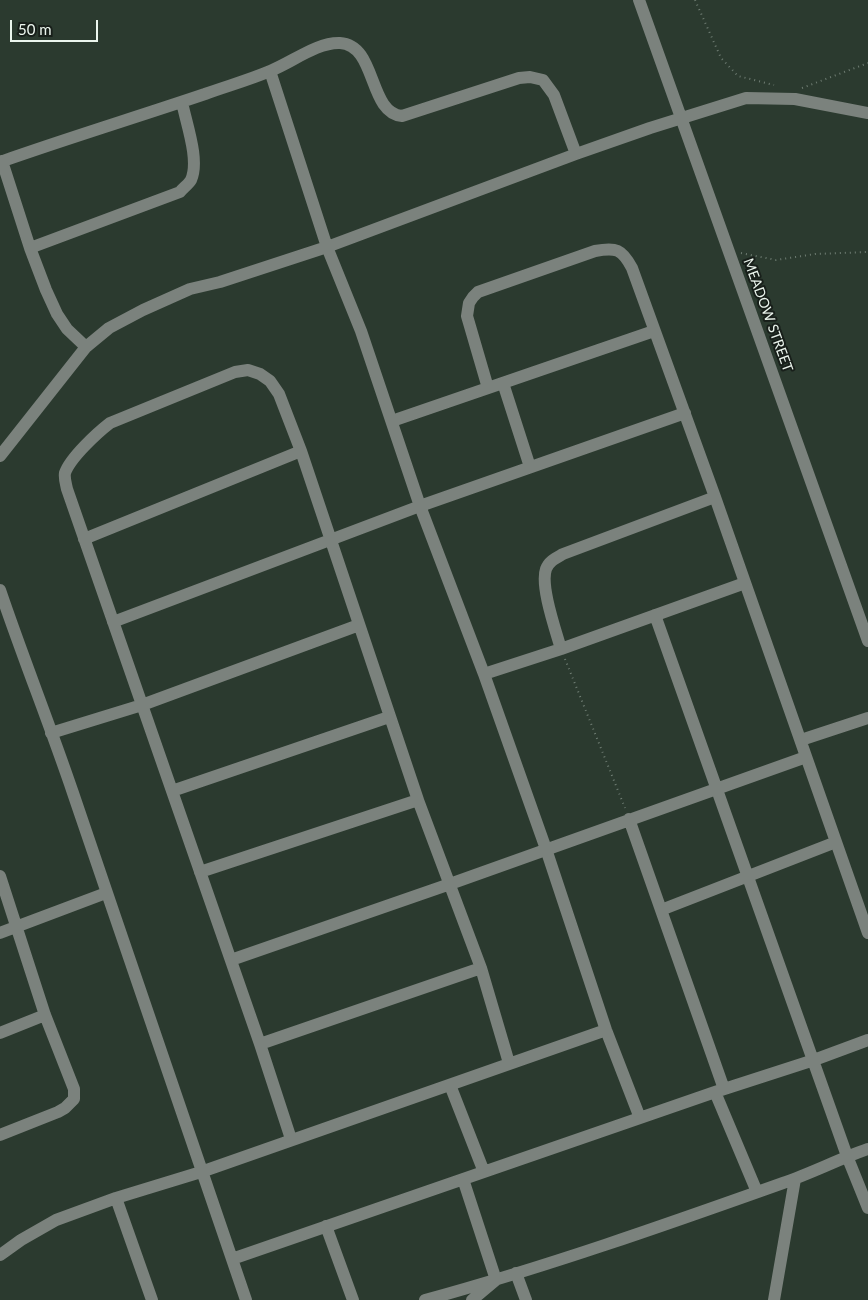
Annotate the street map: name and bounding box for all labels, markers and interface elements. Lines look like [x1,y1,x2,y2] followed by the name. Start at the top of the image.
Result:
[12,10,100,42] scale bar
[18,20,52,38] text: 50 m
[740,256,796,374] street label: MEADOW STREET

